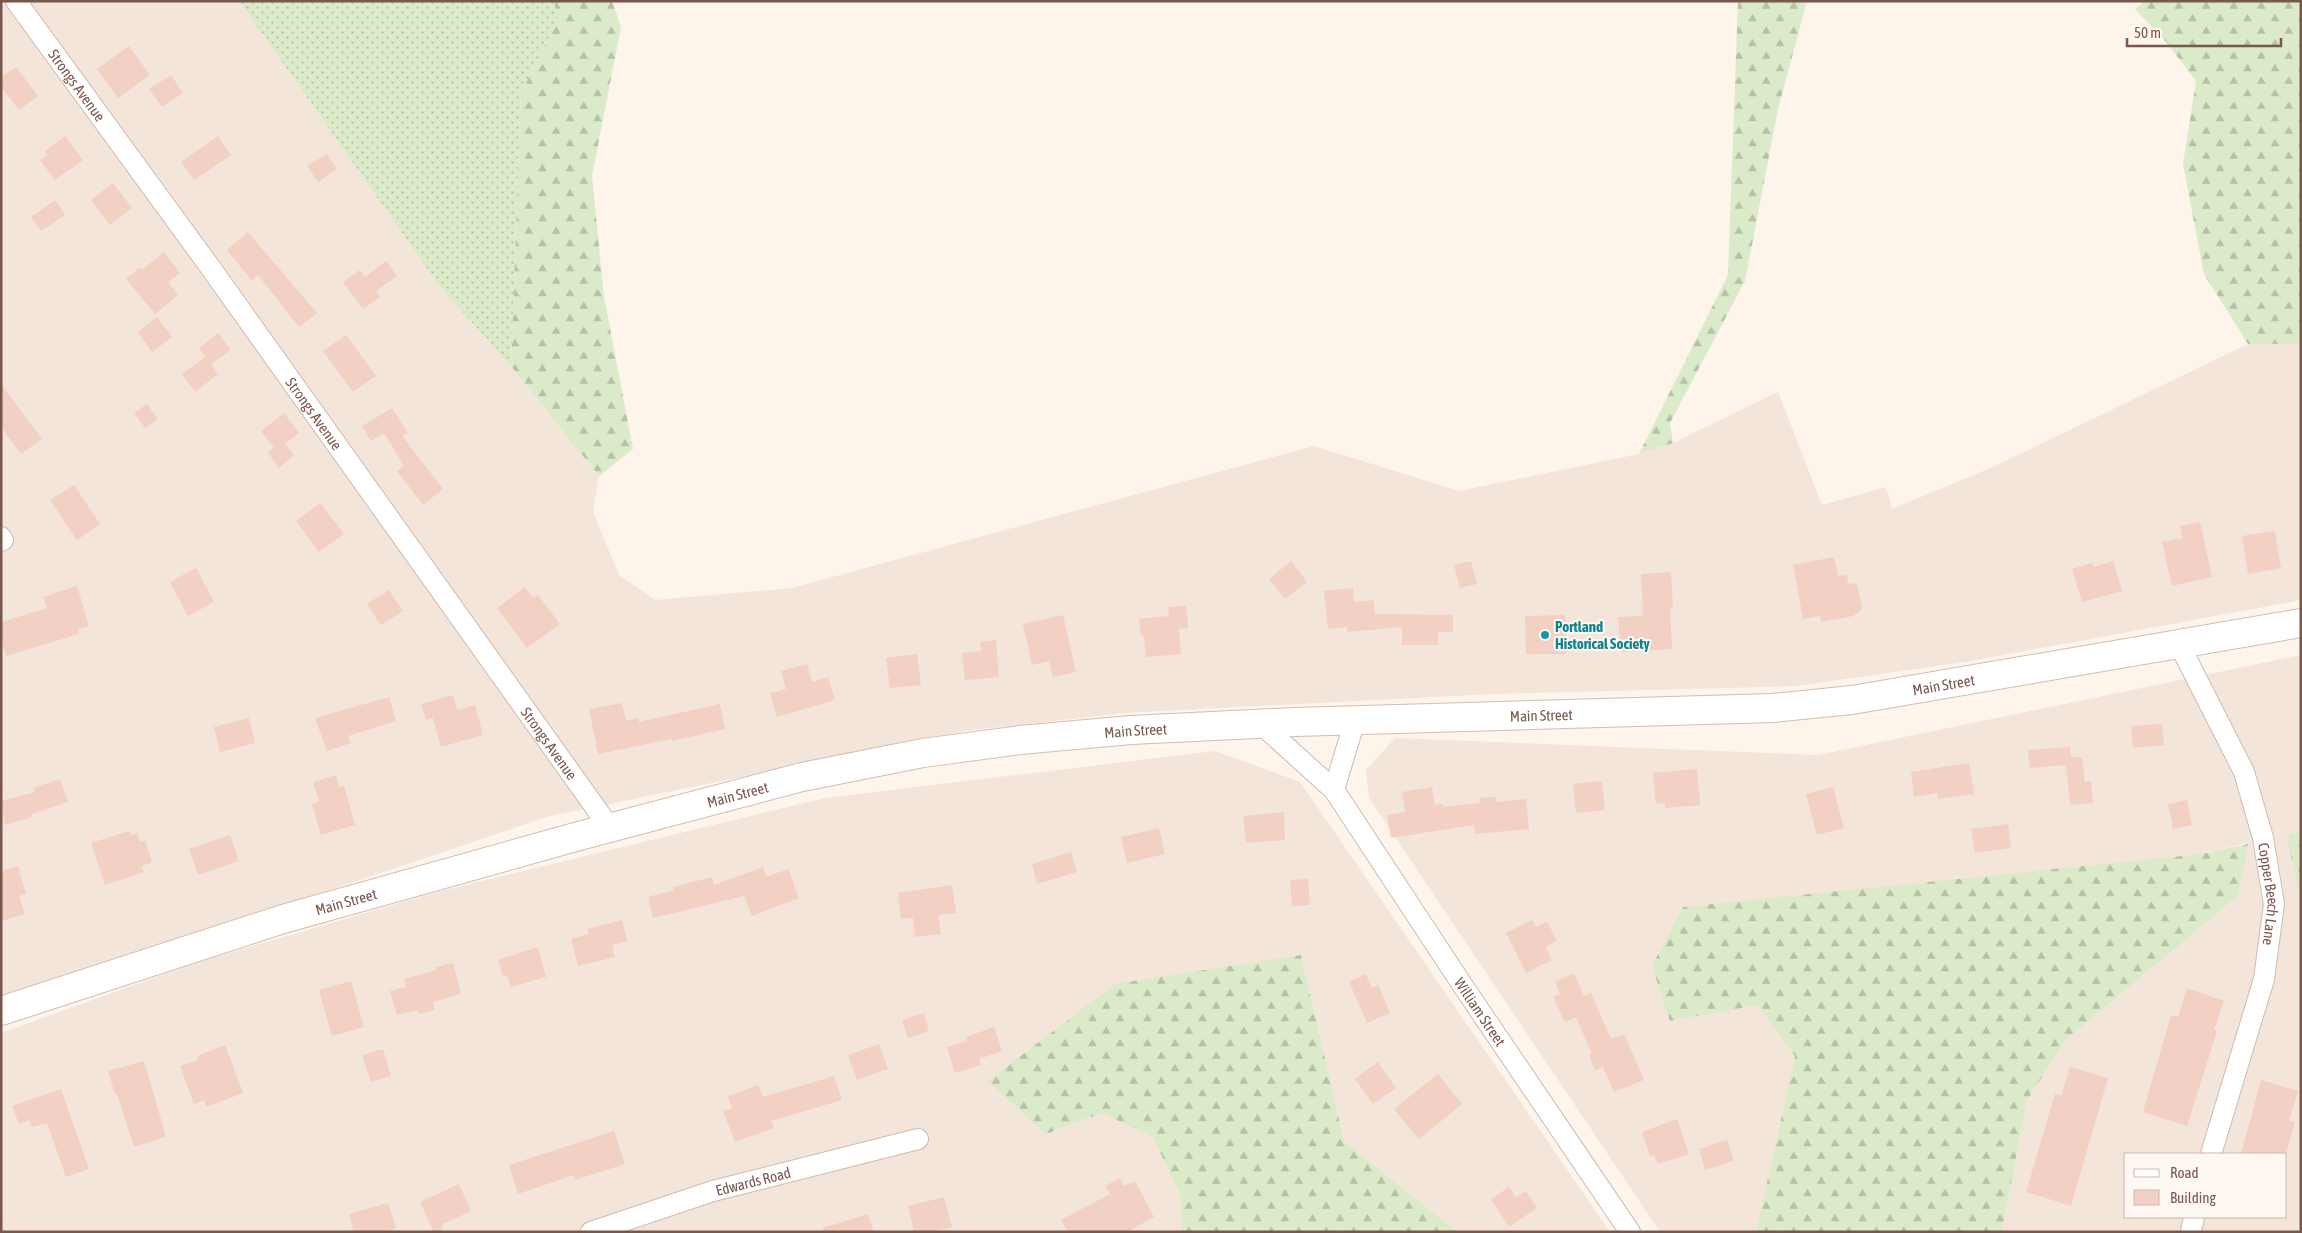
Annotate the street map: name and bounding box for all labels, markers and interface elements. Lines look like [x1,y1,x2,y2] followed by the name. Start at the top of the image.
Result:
[2127,15,2281,47] scale bar
[2134,24,2161,41] text: 50 m
[45,46,109,124] street label: Strongs Avenue
[283,374,346,453] street label: Strongs Avenue
[1555,618,1651,652] place label: Portland Historical Society
[1539,629,1551,641] marker: Portland Historical Society
[1911,671,1976,698] street label: Main Street
[518,704,581,783] street label: Strongs Avenue
[1510,705,1573,724] street label: Main Street
[1104,720,1167,741] street label: Main Street
[705,778,770,810] street label: Main Street
[2255,841,2282,947] street label: Copper Beech Lane
[313,885,378,918] street label: Main Street
[1451,974,1509,1049] street label: William Street
[2124,1153,2287,1218] legend
[714,1163,792,1199] street label: Edwards Road
[2170,1164,2199,1181] text: Road
[2170,1189,2216,1206] text: Building

